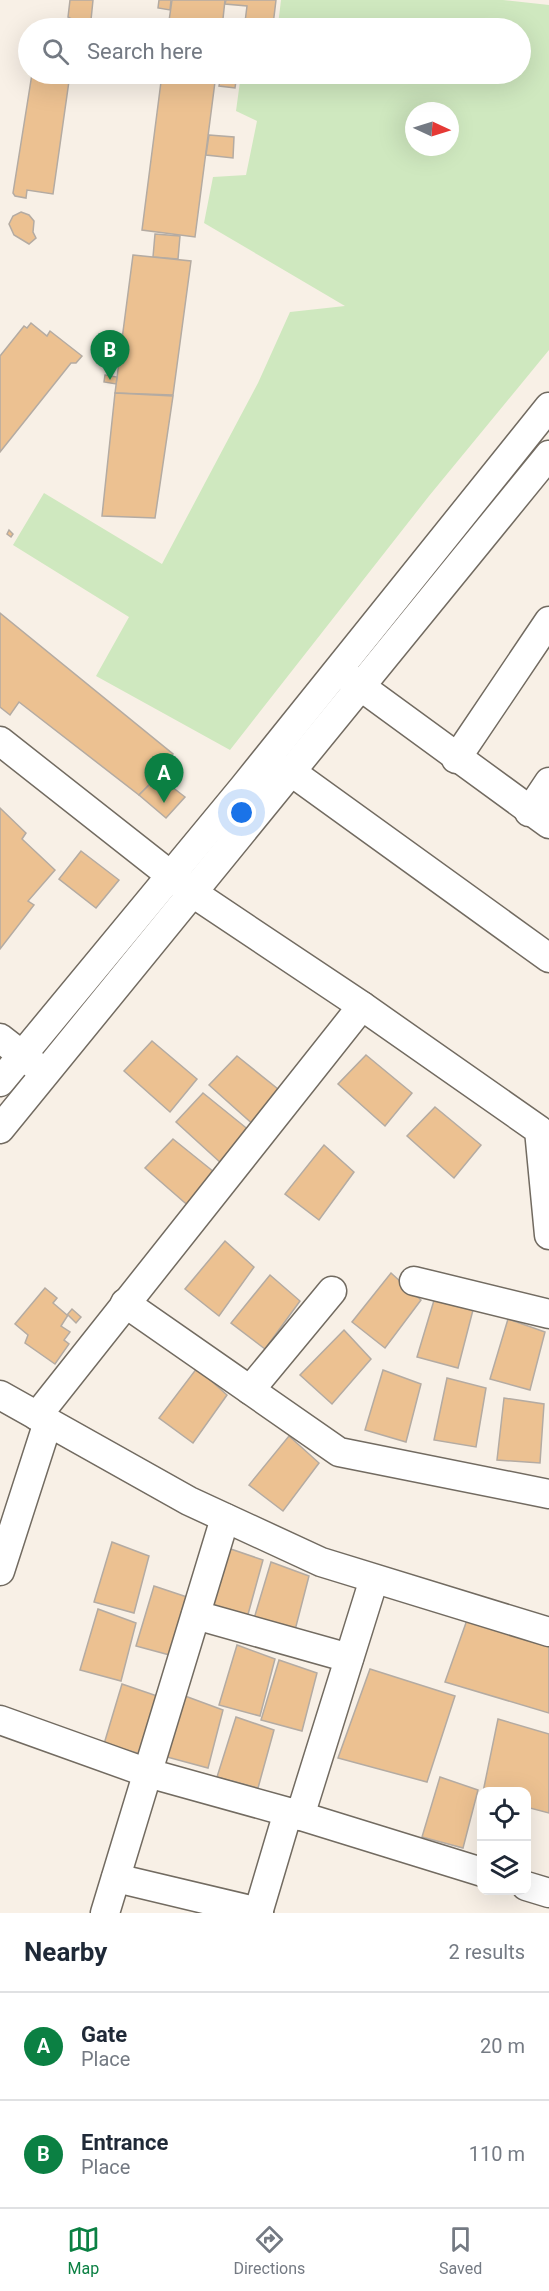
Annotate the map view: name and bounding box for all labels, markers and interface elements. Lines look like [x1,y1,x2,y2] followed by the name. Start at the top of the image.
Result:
[18,18,531,84] search box
[39,35,72,68] icon: search
[87,39,203,64] text: Search here
[405,102,459,156] north arrow
[90,330,130,380] pin: B
[144,754,184,803] pin: A
[227,798,256,827] your location
[477,1787,531,1895] map controls
[477,1787,531,1841] button: locate
[477,1841,531,1895] button: layers
[24,1937,107,1967] text: Nearby
[449,1940,525,1964] text: 2 results
[81,2022,127,2047] text: Gate
[37,2034,50,2058] text: A
[480,2034,525,2058] text: 20 m
[81,2047,130,2071] text: Place
[81,2130,168,2155] text: Entrance
[37,2142,50,2166] text: B
[469,2142,525,2166] text: 110 m
[81,2155,130,2179] text: Place
[67,2223,100,2278] tab: Map
[233,2223,305,2278] tab: Directions
[439,2223,482,2278] tab: Saved

